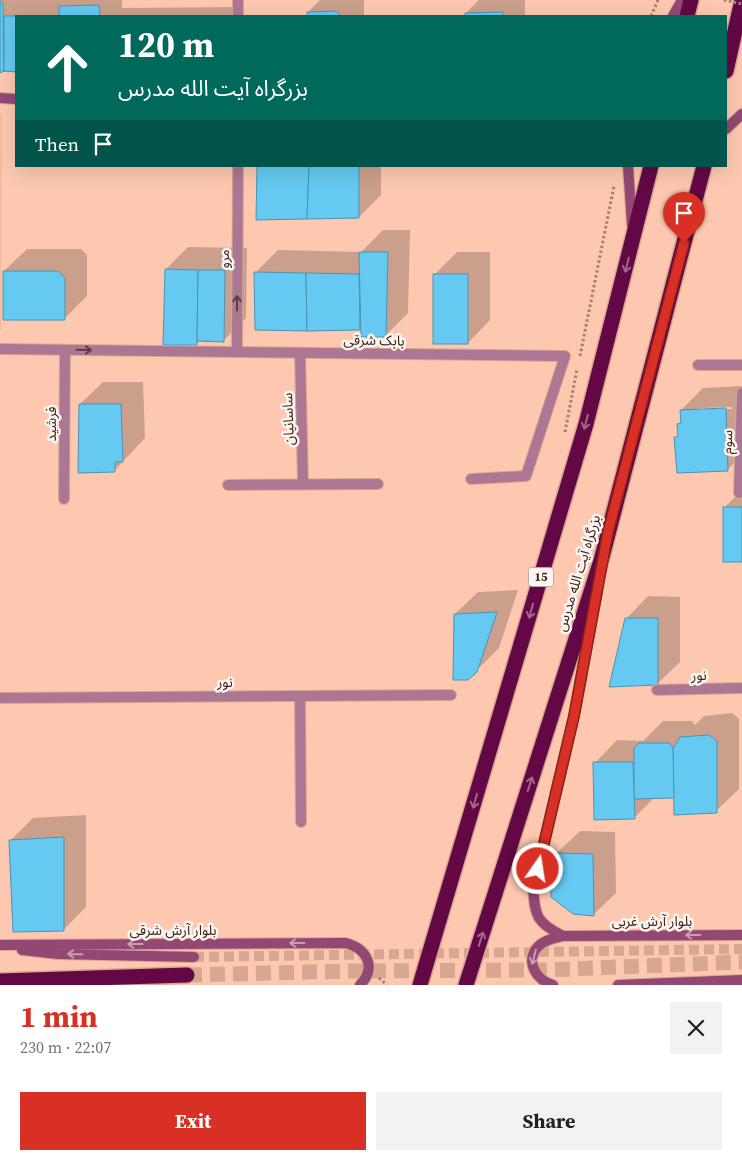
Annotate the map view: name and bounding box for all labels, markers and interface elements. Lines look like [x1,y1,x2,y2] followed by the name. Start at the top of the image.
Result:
[118,21,214,69] text: 120 m
[35,35,100,100] icon: ahead
[118,73,308,103] text: بزرگراه آیت الله مدرس
[89,130,117,158] icon: arrive
[35,131,79,157] text: Then
[663,192,705,243] pin
[670,199,698,227] icon: arrive
[214,249,234,269] street label: مرو
[622,256,631,272] one-way arrow
[232,295,242,312] one-way arrow
[343,329,405,351] street label: بابک شرقی
[75,345,91,355] one-way arrow
[277,392,299,446] street label: ساسانیان
[41,406,61,442] street label: فرشید
[581,413,591,429] one-way arrow
[717,429,738,455] street label: سوم
[551,512,605,634] street label: بزرگراه آیت الله مدرس
[528,568,554,586] road number: 15
[525,603,535,619] one-way arrow
[690,665,707,685] street label: نور
[216,672,233,692] street label: نور
[525,776,535,792] one-way arrow
[469,792,479,808] one-way arrow
[511,842,563,894] position arrow
[612,911,693,931] street label: بلوار آرش غربی
[129,920,217,940] street label: بلوار آرش شرقی
[686,930,702,940] one-way arrow
[476,931,486,947] one-way arrow
[289,938,306,948] one-way arrow
[127,939,143,949] one-way arrow
[67,949,84,959] one-way arrow
[529,949,538,965] one-way arrow
[20,996,98,1037] text: 1 min
[670,1002,722,1054] button: close
[20,1036,111,1058] text: 230 m · 22:07
[20,1092,366,1150] button: Exit
[376,1092,722,1150] button: Share

